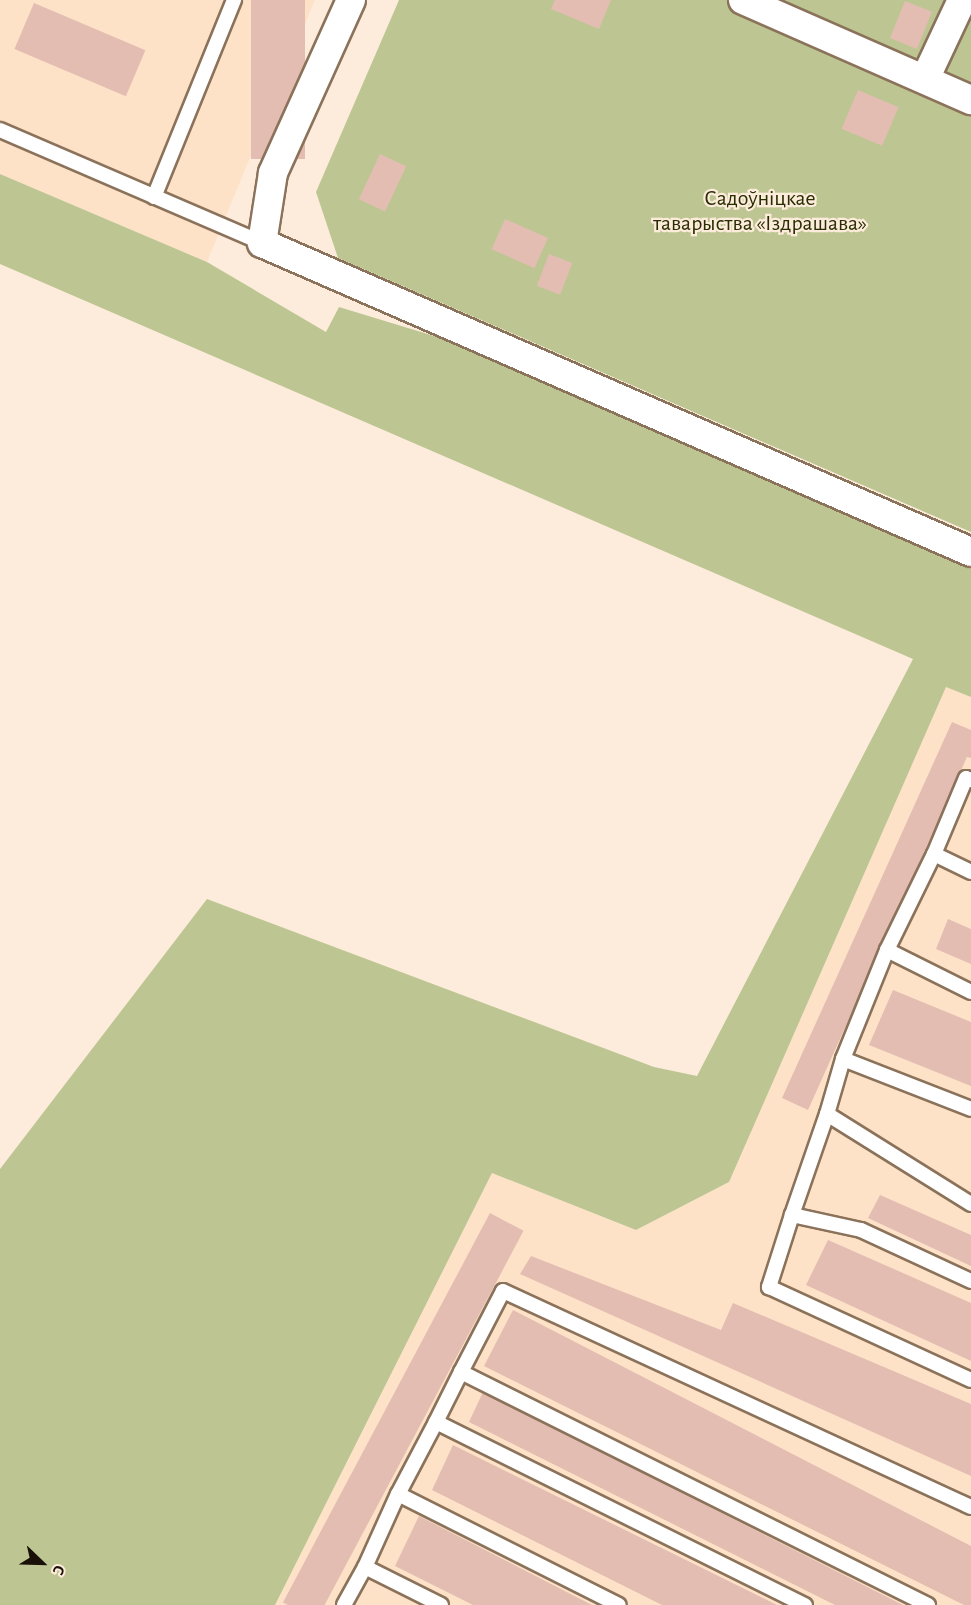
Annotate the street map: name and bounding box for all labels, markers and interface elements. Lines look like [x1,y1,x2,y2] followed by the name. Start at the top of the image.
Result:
[653,185,867,236] park label: Садоўніцкае таварыства «Іздрашава»
[12,1533,72,1593] north arrow
[49,1563,68,1577] text: С

